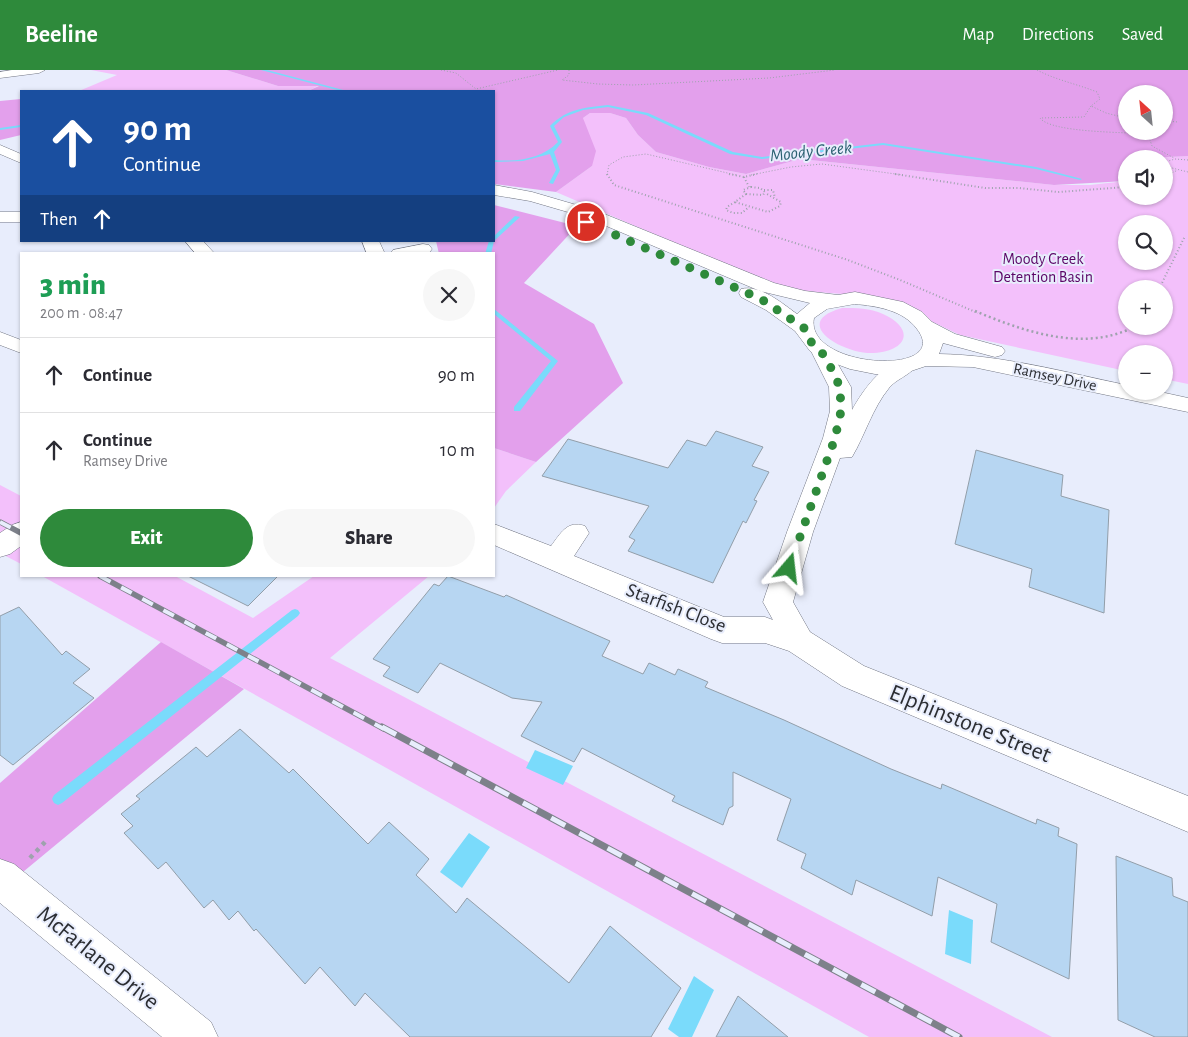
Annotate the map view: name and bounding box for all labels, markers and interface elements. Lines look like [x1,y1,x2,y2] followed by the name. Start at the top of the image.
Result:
[25,23,98,47] text: Beeline
[963,26,994,44] text: Map
[1022,26,1094,44] text: Directions
[1122,26,1163,44] text: Saved
[1118,85,1172,140] north arrow
[1118,85,1173,400] map controls
[40,110,105,175] icon: ahead
[123,112,192,147] text: 90 m
[769,139,853,165] water label: Moody Creek
[1118,150,1173,205] button: sound
[123,153,201,175] text: Continue
[565,201,607,243] pin
[88,205,116,233] icon: ahead
[572,208,600,236] icon: arrive
[40,210,78,229] text: Then
[1118,215,1173,270] button: search
[993,251,1093,285] park label: Moody Creek Detention Basin
[423,269,475,321] button: close
[40,270,106,300] text: 3 min
[1118,280,1173,335] button: +
[40,305,123,321] text: 200 m · 08:47
[1118,345,1173,400] button: −
[1012,360,1098,395] street label: Ramsey Drive
[40,361,68,389] icon: ahead
[83,366,152,385] text: Continue
[438,366,475,385] text: 90 m
[83,431,152,450] text: Continue
[40,436,68,464] icon: ahead
[440,441,475,460] text: 10 m
[83,453,168,469] text: Ramsey Drive
[40,509,253,567] button: Exit
[263,509,475,567] button: Share
[762,541,814,593] position arrow
[623,580,729,636] street label: Starfish Close
[886,681,1055,767] street label: Elphinstone Street
[32,902,164,1014] street label: McFarlane Drive

